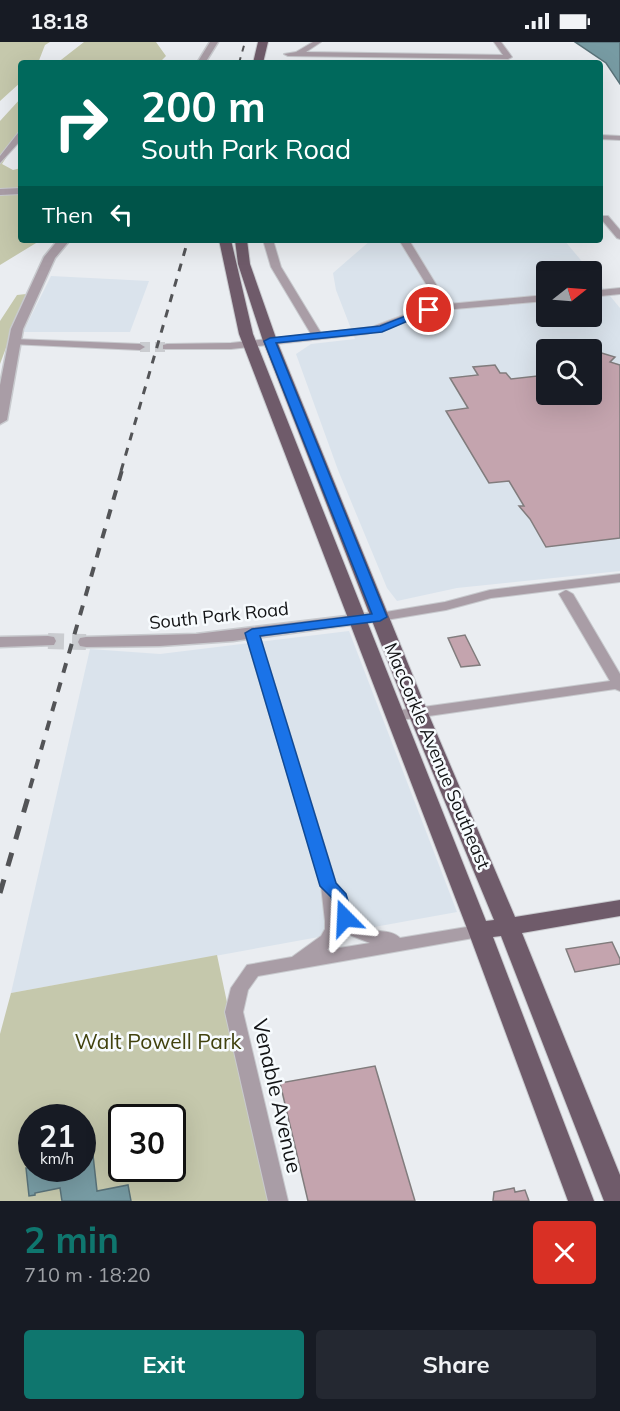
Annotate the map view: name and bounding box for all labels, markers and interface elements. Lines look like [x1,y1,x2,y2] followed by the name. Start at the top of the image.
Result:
[30,7,88,35] text: 18:18
[141,80,266,133] text: 200 m
[42,84,120,162] icon: right
[141,132,351,166] text: South Park Road
[105,198,138,231] icon: left
[42,201,93,229] text: Then
[536,261,602,327] north arrow
[536,261,602,405] map controls
[403,284,454,335] pin
[412,293,445,326] icon: arrive
[536,339,602,405] button: search
[148,597,290,634] street label: South Park Road
[379,639,496,872] street label: MacCorkle Avenue Southeast
[313,886,377,950] position arrow
[248,1016,308,1175] street label: Venable Avenue
[75,1028,242,1054] park label: Walt Powell Park
[108,1104,186,1182] speed limit sign: 30
[39,1117,75,1155] text: 21
[40,1149,74,1168] text: km/h
[24,1217,119,1262] text: 2 min
[533,1221,596,1284] button: close
[24,1262,150,1287] text: 710 m · 18:20
[24,1330,304,1399] button: Exit
[316,1330,596,1399] button: Share

